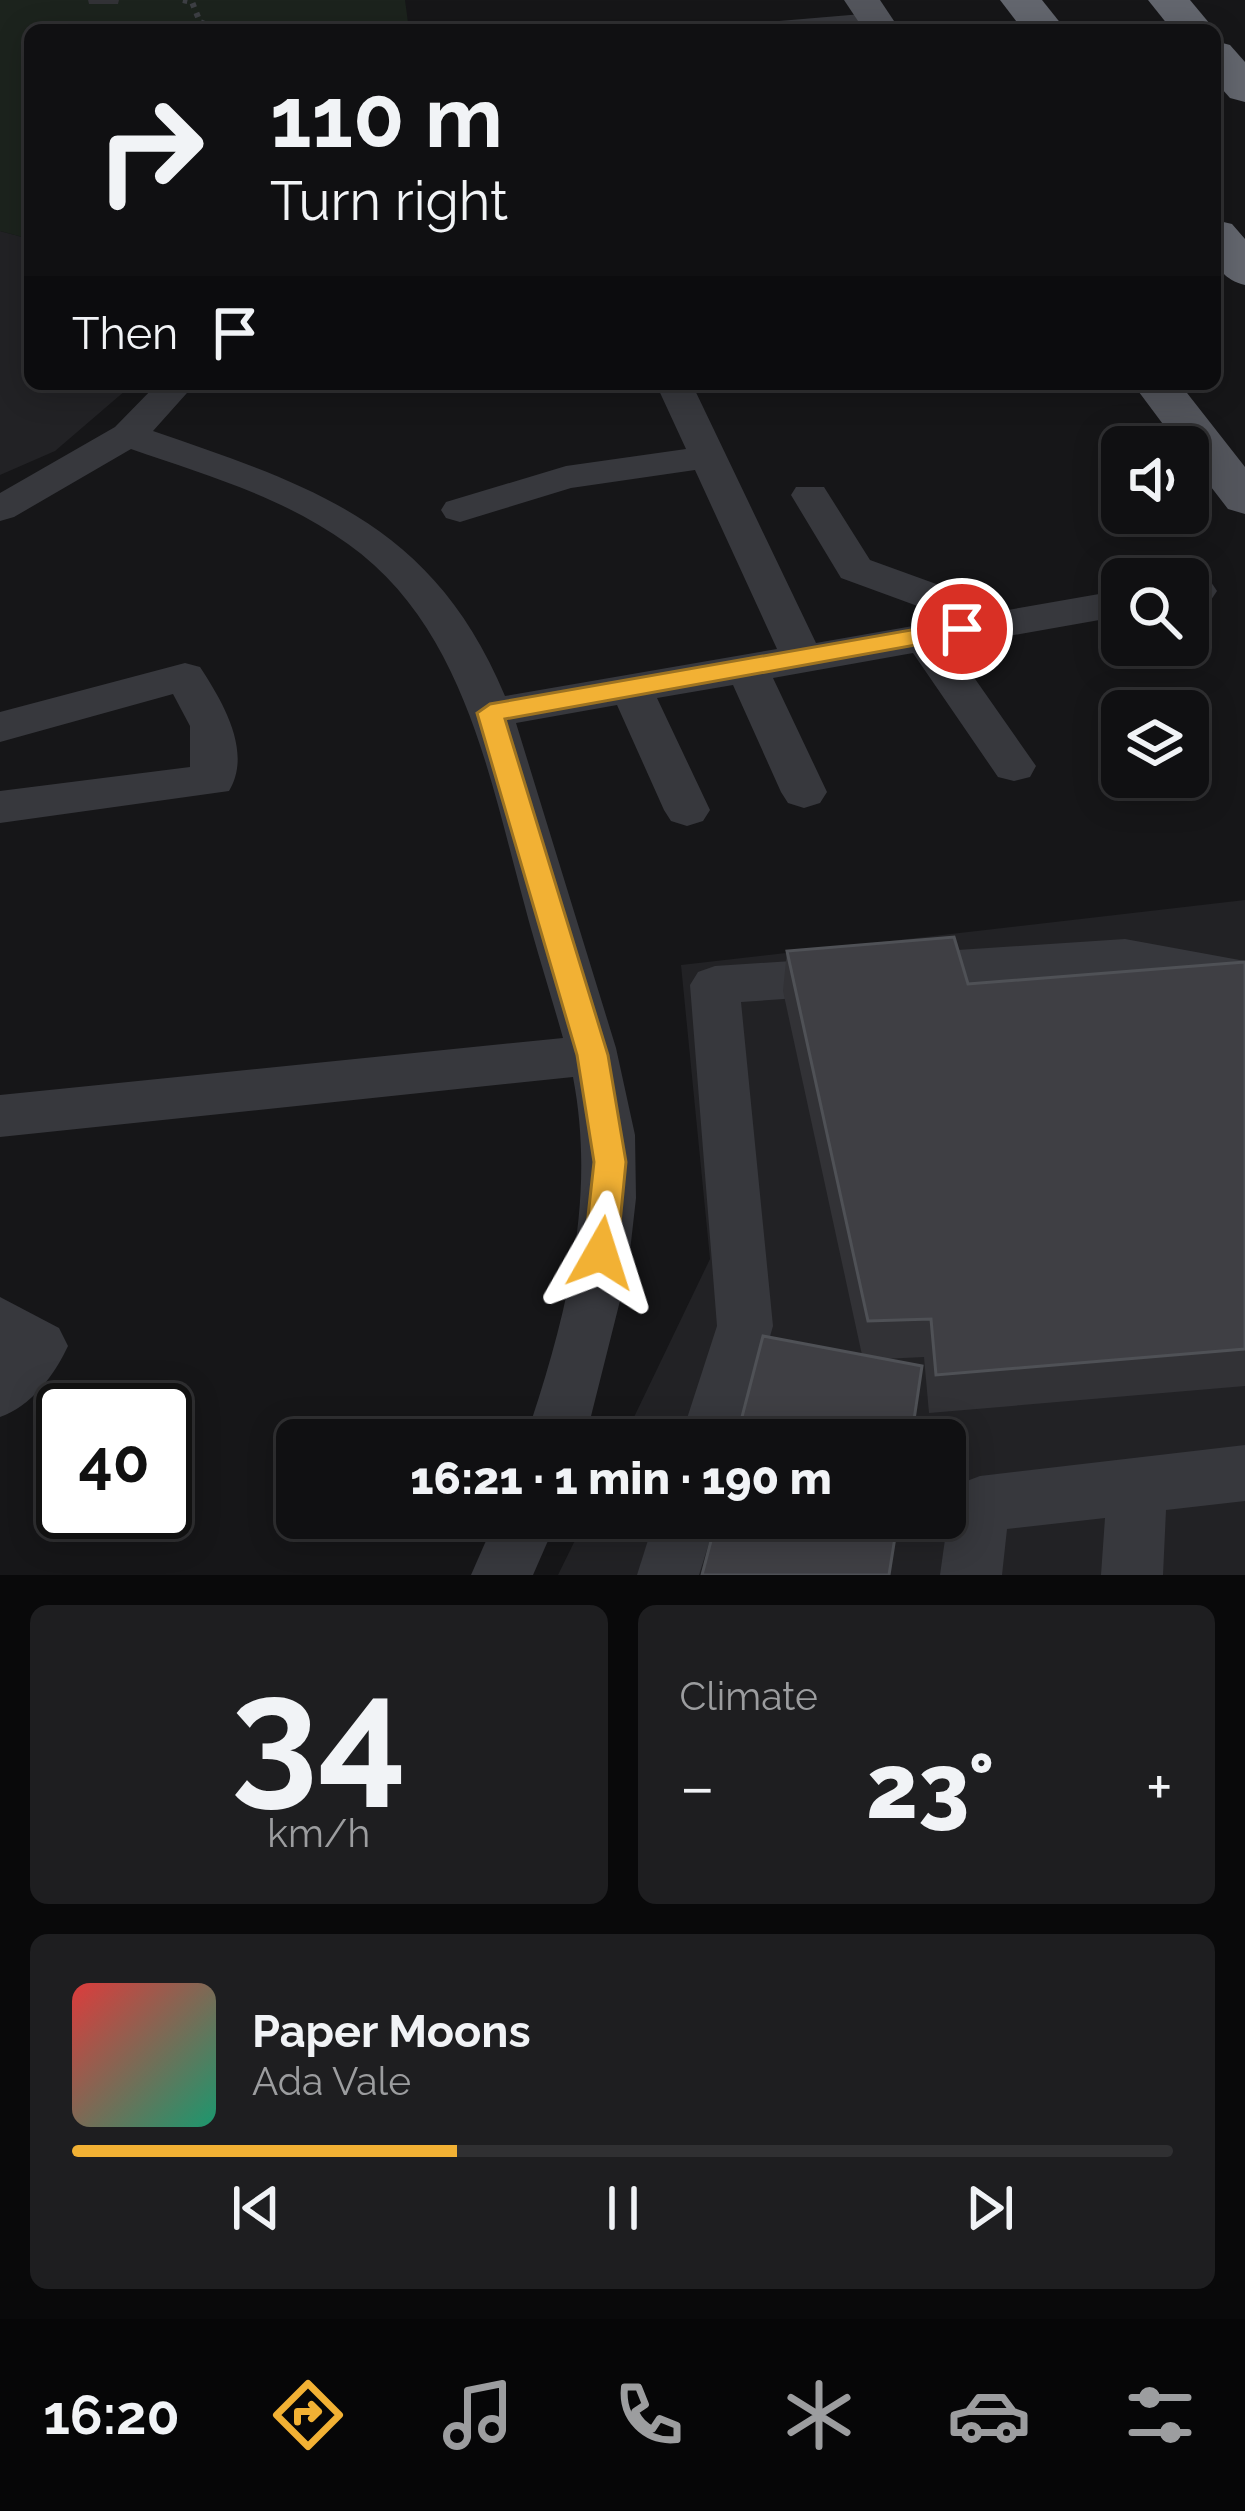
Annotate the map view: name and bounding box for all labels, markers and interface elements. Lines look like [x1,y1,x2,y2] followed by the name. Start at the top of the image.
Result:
[270,68,503,167] text: 110 m
[72,72,228,228] icon: right
[270,169,508,233] text: Turn right
[202,300,268,366] icon: arrive
[72,307,178,360] text: Then
[1101,426,1209,798] map controls
[1101,426,1209,534] button: sound
[1101,558,1209,666] button: search
[911,578,1013,680] pin
[929,596,995,662] icon: arrive
[1101,690,1209,798] button: layers
[538,1190,664,1316] position arrow
[36,1383,192,1539] speed limit sign: 40
[410,1452,832,1505] text: 16:21 · 1 min · 190 m
[231,1640,407,1824] text: 34
[680,1673,818,1719] text: Climate
[866,1733,995,1839] text: 23°
[680,1748,715,1825] text: −
[1146,1748,1173,1825] text: +
[267,1810,370,1856] text: km/h
[252,2005,531,2058] text: Paper Moons
[252,2058,411,2104] text: Ada Vale
[223,2175,289,2241] icon: previous
[590,2175,656,2241] icon: pause
[957,2175,1023,2241] icon: next
[266,2373,350,2457] icon: directions
[436,2373,520,2457] icon: music
[607,2373,691,2457] icon: phone
[777,2373,861,2457] icon: climate
[947,2373,1031,2457] icon: car
[1118,2373,1202,2457] icon: filters
[43,2383,180,2447] text: 16:20

